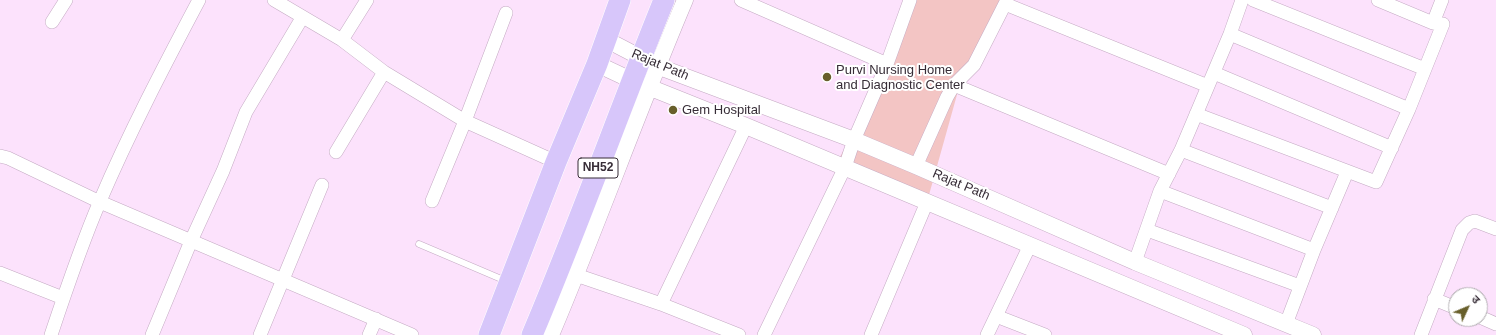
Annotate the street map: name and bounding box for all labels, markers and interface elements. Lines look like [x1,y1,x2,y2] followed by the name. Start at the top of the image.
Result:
[629,46,691,84] street label: Rajat Path
[836,62,965,93] place label: Purvi Nursing Home and Diagnostic Center
[821,71,833,83] marker: Purvi Nursing Home and Diagnostic Center
[682,102,761,118] place label: Gem Hospital
[667,104,679,116] marker: Gem Hospital
[578,158,618,178] road number: NH52
[930,166,992,204] street label: Rajat Path
[1448,287,1488,327] north arrow
[1469,293,1482,306] text: उ

